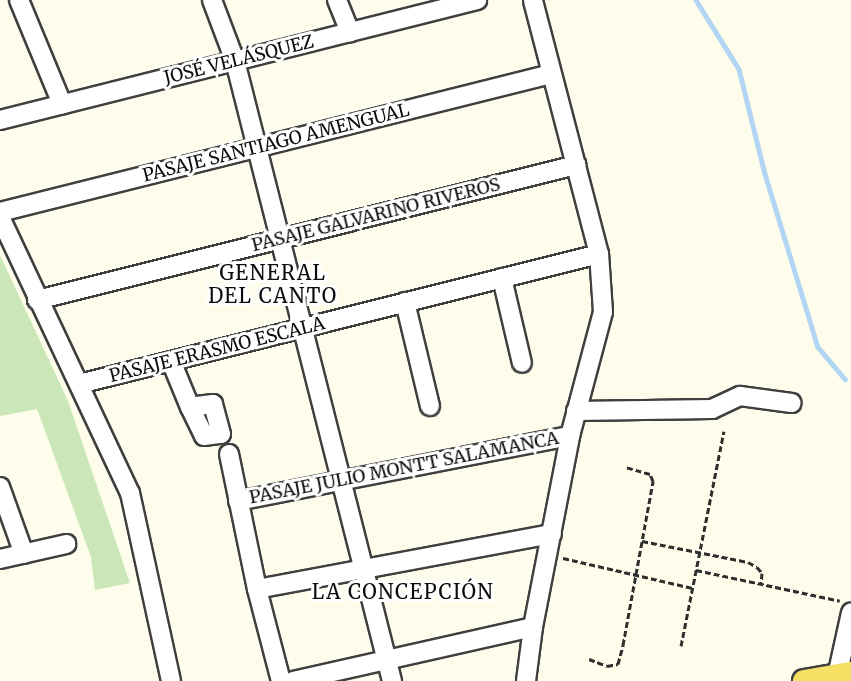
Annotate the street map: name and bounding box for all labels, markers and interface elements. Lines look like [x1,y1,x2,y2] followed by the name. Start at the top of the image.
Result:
[162,31,316,89] street label: JOSÉ VELÁSQUEZ
[140,99,412,187] street label: PASAJE SANTIAGO AMENGUAL
[250,174,502,256] street label: PASAJE GALVARINO RIVEROS
[208,260,338,307] district label: GENERAL DEL CANTO
[107,313,327,387] street label: PASAJE ERASMO ESCALA
[247,427,561,509] street label: PASAJE JULIO MONTT SALAMANCA
[312,579,494,603] district label: LA CONCEPCIÓN

